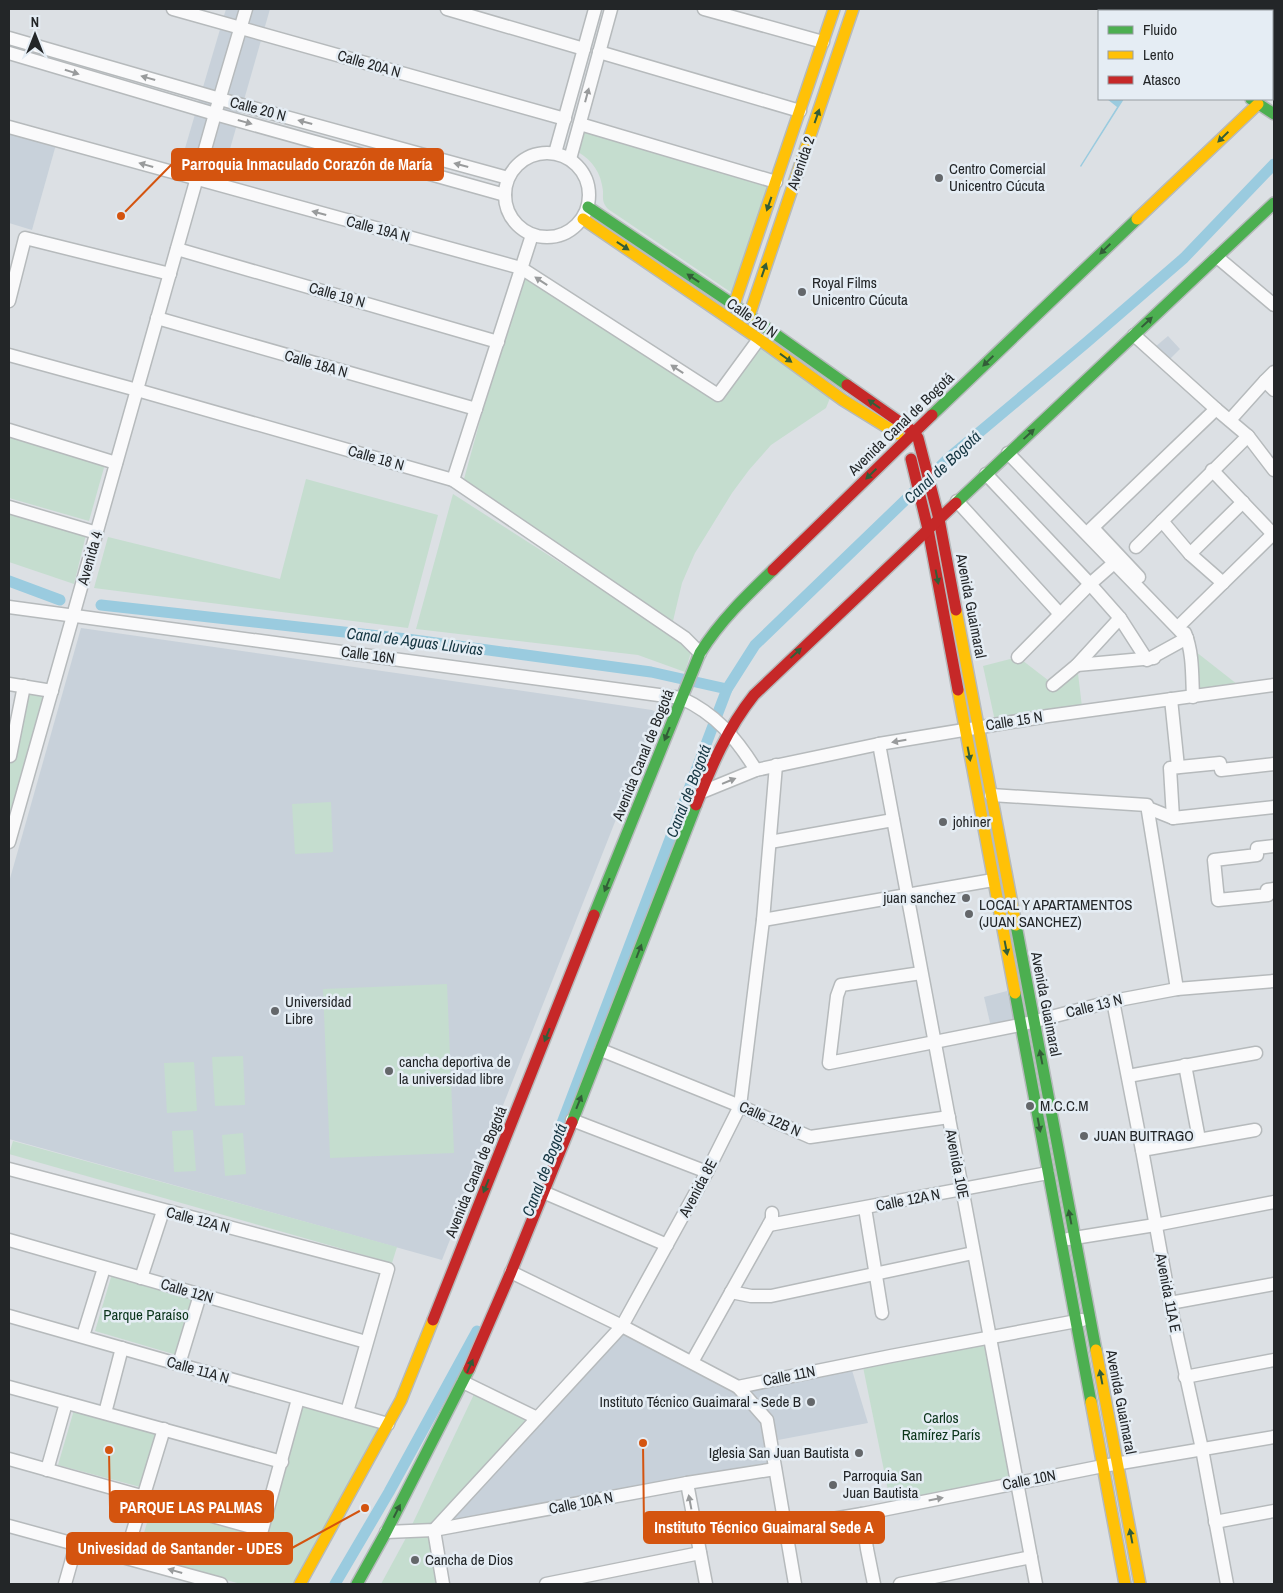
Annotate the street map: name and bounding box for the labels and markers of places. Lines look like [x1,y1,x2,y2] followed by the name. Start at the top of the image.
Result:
[172,149,443,180] callout: Parroquia Inmaculado Corazón de María
[949,158,1045,196] place label: Centro Comercial Unicentro Cúcuta
[933,172,945,184] marker: Centro Comercial Unicentro Cúcuta
[812,272,908,310] place label: Royal Films Unicentro Cúcuta
[796,286,808,298] marker: Royal Films Unicentro Cúcuta
[952,811,991,832] place label: johiner
[937,816,949,828] marker: johiner
[883,887,956,908] place label: juan sanchez
[960,892,972,904] marker: juan sanchez
[979,894,1132,932] place label: LOCAL Y APARTAMENTOS (JUAN SANCHEZ)
[963,908,975,920] marker: LOCAL Y APARTAMENTOS (JUAN SANCHEZ)
[285,991,351,1029] place label: Universidad Libre
[269,1005,281,1017] marker: Universidad Libre
[399,1051,511,1089] place label: cancha deportiva de la universidad libre
[383,1065,395,1077] marker: cancha deportiva de la universidad libre
[1040,1095,1089,1116] place label: M.C.C.M
[1024,1100,1036,1112] marker: M.C.C.M
[1094,1125,1194,1146] place label: JUAN BUITRAGO
[1078,1130,1090,1142] marker: JUAN BUITRAGO
[600,1391,801,1412] place label: Instituto Técnico Guaimaral - Sede B
[805,1396,817,1408] marker: Instituto Técnico Guaimaral - Sede B
[709,1442,849,1463] place label: Iglesia San Juan Bautista
[853,1447,865,1459] marker: Iglesia San Juan Bautista
[843,1465,922,1503] place label: Parroquia San Juan Bautista
[827,1479,839,1491] marker: Parroquia San Juan Bautista
[110,1491,273,1522] callout: PARQUE LAS PALMAS
[644,1512,884,1543] callout: Instituto Técnico Guaimaral Sede A
[67,1533,292,1564] callout: Univesidad de Santander - UDES
[425,1549,513,1570] place label: Cancha de Dios
[409,1554,421,1566] marker: Cancha de Dios

